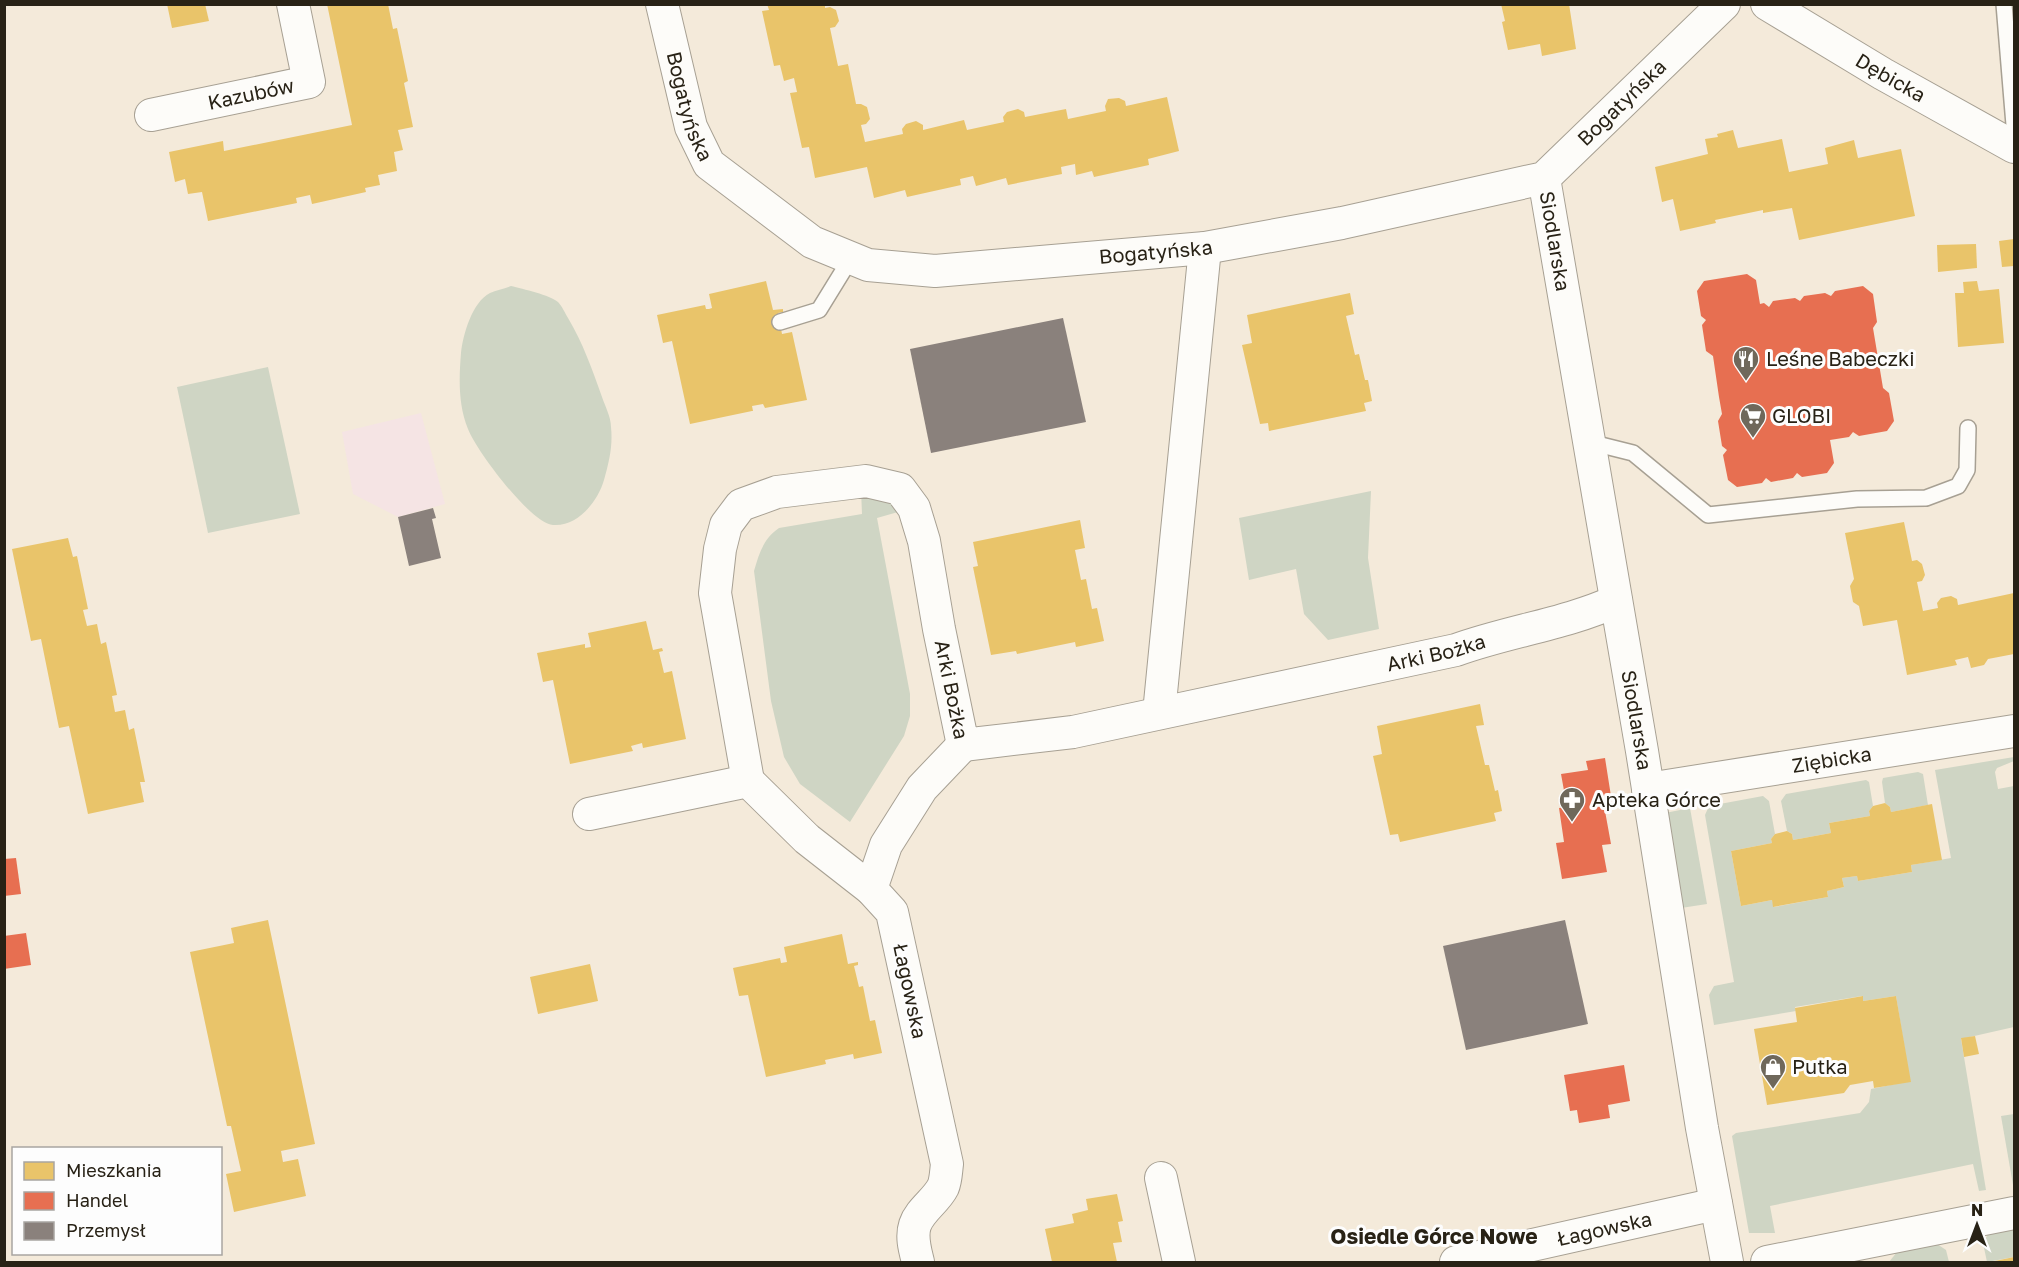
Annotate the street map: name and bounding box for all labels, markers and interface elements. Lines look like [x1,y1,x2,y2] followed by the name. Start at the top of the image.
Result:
[1852,47,1930,106] street label: Dębicka
[663,49,719,165] street label: Bogatyńska
[1572,54,1670,150] street label: Bogatyńska
[205,72,296,114] street label: Kazubów
[1535,189,1576,293] street label: Siodlarska
[1098,234,1214,268] street label: Bogatyńska
[1731,344,1761,382] restaurant icon: Leśne Babeczki
[1766,346,1915,370] place label: Leśne Babeczki
[1738,401,1768,439] supermarket icon: GLOBI
[1772,403,1831,427] place label: GLOBI
[1384,628,1488,676] street label: Arki Bożka
[931,638,974,741] street label: Arki Bożka
[1617,668,1658,772] street label: Siodlarska
[1790,741,1873,777] street label: Ziębicka
[1557,785,1587,823] pharmacy icon: Apteka Górce
[1592,787,1721,811] place label: Apteka Górce
[889,941,933,1041] street label: Łagowska
[1758,1052,1788,1090] shop icon: Putka
[1792,1054,1848,1078] place label: Putka
[12,1147,222,1255] legend
[66,1159,162,1181] text: Mieszkania
[66,1189,128,1211] text: Handel
[1947,1195,2007,1255] north arrow
[1971,1200,1983,1220] text: N
[1554,1206,1654,1250] street label: Łagowska
[66,1219,146,1241] text: Przemysł
[1330,1223,1538,1249] district label: Osiedle Górce Nowe

